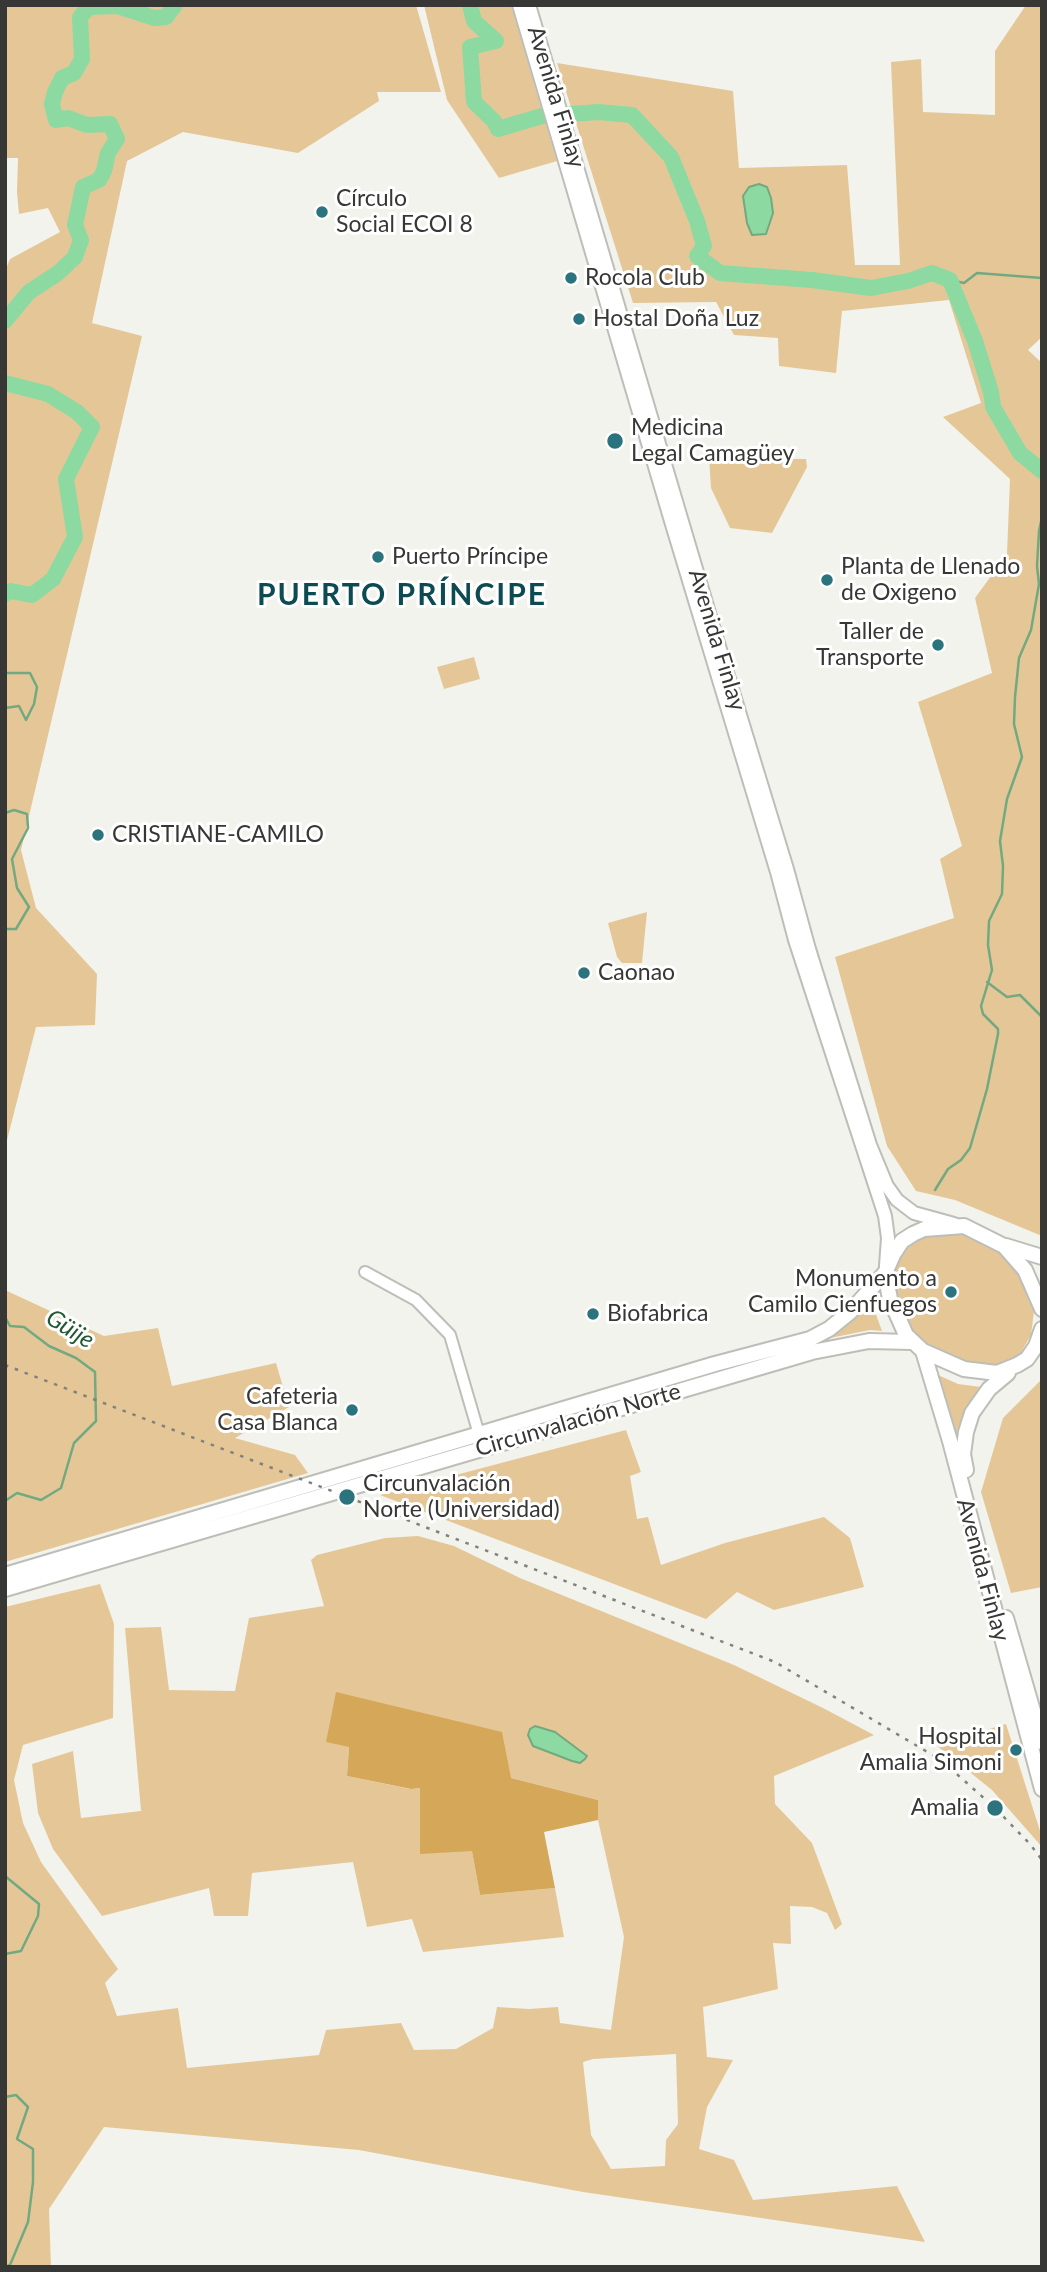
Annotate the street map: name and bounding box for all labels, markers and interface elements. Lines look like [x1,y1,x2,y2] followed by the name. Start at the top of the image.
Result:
[521,23,591,171] street label: Avenida Finlay
[336,185,473,239] place label: Círculo Social ECOI 8
[314,204,330,220] marker: Círculo Social ECOI 8
[585,264,705,292] place label: Rocola Club
[563,270,579,286] marker: Rocola Club
[593,305,759,333] place label: Hostal Doña Luz
[571,311,587,327] marker: Hostal Doña Luz
[631,414,794,468] place label: Medicina Legal Camagüey
[605,431,625,451] marker: Medicina Legal Camagüey
[392,543,548,571] place label: Puerto Príncipe
[370,549,386,565] marker: Puerto Príncipe
[841,553,1020,607] place label: Planta de Llenado de Oxigeno
[682,566,752,714] street label: Avenida Finlay
[819,572,835,588] marker: Planta de Llenado de Oxigeno
[259,577,545,613] district label: PUERTO PRÍNCIPE
[816,618,924,672] place label: Taller de Transporte
[930,637,946,653] marker: Taller de Transporte
[112,821,324,849] place label: CRISTIANE-CAMILO
[90,827,106,843] marker: CRISTIANE-CAMILO
[598,959,675,987] place label: Caonao
[576,965,592,981] marker: Caonao
[748,1265,937,1319] place label: Monumento a Camilo Cienfuegos
[943,1284,959,1300] marker: Monumento a Camilo Cienfuegos
[607,1300,709,1328] place label: Biofabrica
[41,1303,99,1355] water label: Güije
[585,1306,601,1322] marker: Biofabrica
[472,1377,684,1463] street label: Circunvalación Norte
[217,1383,338,1437] place label: Cafeteria Casa Blanca
[344,1402,360,1418] marker: Cafeteria Casa Blanca
[363,1470,560,1524] place label: Circunvalación Norte (Universidad)
[337,1487,357,1507] marker: Circunvalación Norte (Universidad)
[951,1496,1015,1644] street label: Avenida Finlay
[860,1723,1002,1777] place label: Hospital Amalia Simoni
[1008,1742,1024,1758] marker: Hospital Amalia Simoni
[911,1794,979,1822] place label: Amalia
[985,1798,1005,1818] marker: Amalia

